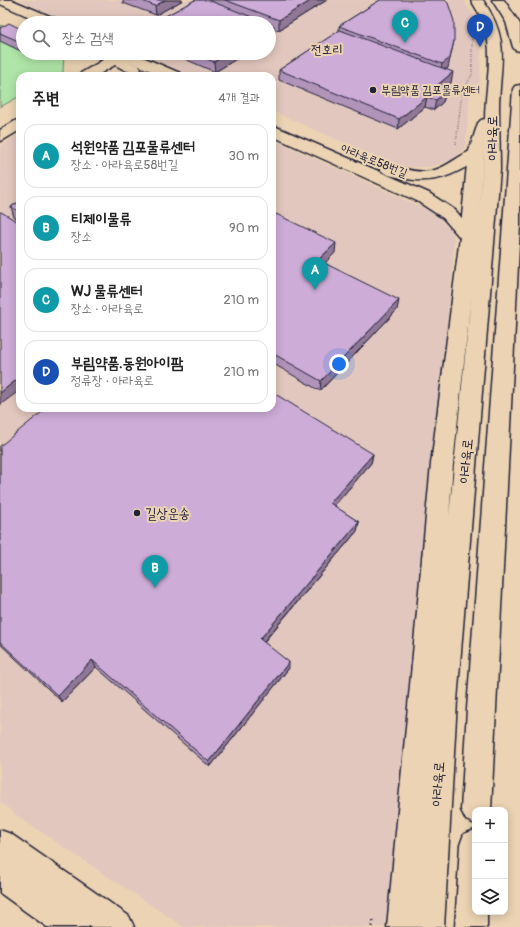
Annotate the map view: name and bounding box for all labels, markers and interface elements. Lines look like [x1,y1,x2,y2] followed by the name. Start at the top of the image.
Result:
[392,10,418,43] pin: C
[467,14,493,47] pin: D
[16,16,276,60] search box
[30,27,52,49] icon: search
[62,29,114,48] text: 장소 검색
[311,42,343,58] district label: 전호리
[381,83,480,98] place label: 부림약품 김포물류센터
[368,85,378,95] marker: 부림약품 김포물류센터
[32,88,59,109] text: 주변
[218,90,260,106] text: 4개 결과
[484,115,501,161] street label: 아라육로
[71,138,195,157] text: 석원약품 김포물류센터
[339,141,410,181] street label: 아라육로58번길
[42,148,50,164] text: A
[229,148,259,164] text: 30 m
[71,157,178,173] text: 장소 · 아라육로58번길
[71,210,131,229] text: 티제이물류
[42,220,50,236] text: B
[229,220,259,236] text: 90 m
[71,229,92,245] text: 장소
[302,257,328,290] pin: A
[71,282,143,301] text: WJ 물류센터
[42,292,50,308] text: C
[223,292,259,308] text: 210 m
[71,301,144,317] text: 장소 · 아라육로
[71,354,183,373] text: 부림약품.동원아이팜
[329,354,349,374] your location
[42,364,50,380] text: D
[223,364,259,380] text: 210 m
[71,373,154,389] text: 정류장 · 아라육로
[456,438,476,484] street label: 아라육로
[145,505,190,522] place label: 길상운송
[132,508,142,518] marker: 길상운송
[142,555,168,588] pin: B
[428,761,448,807] street label: 아라육로
[472,807,508,915] map controls
[472,807,508,843] button: +
[472,843,508,879] button: −
[472,879,508,915] button: layers

